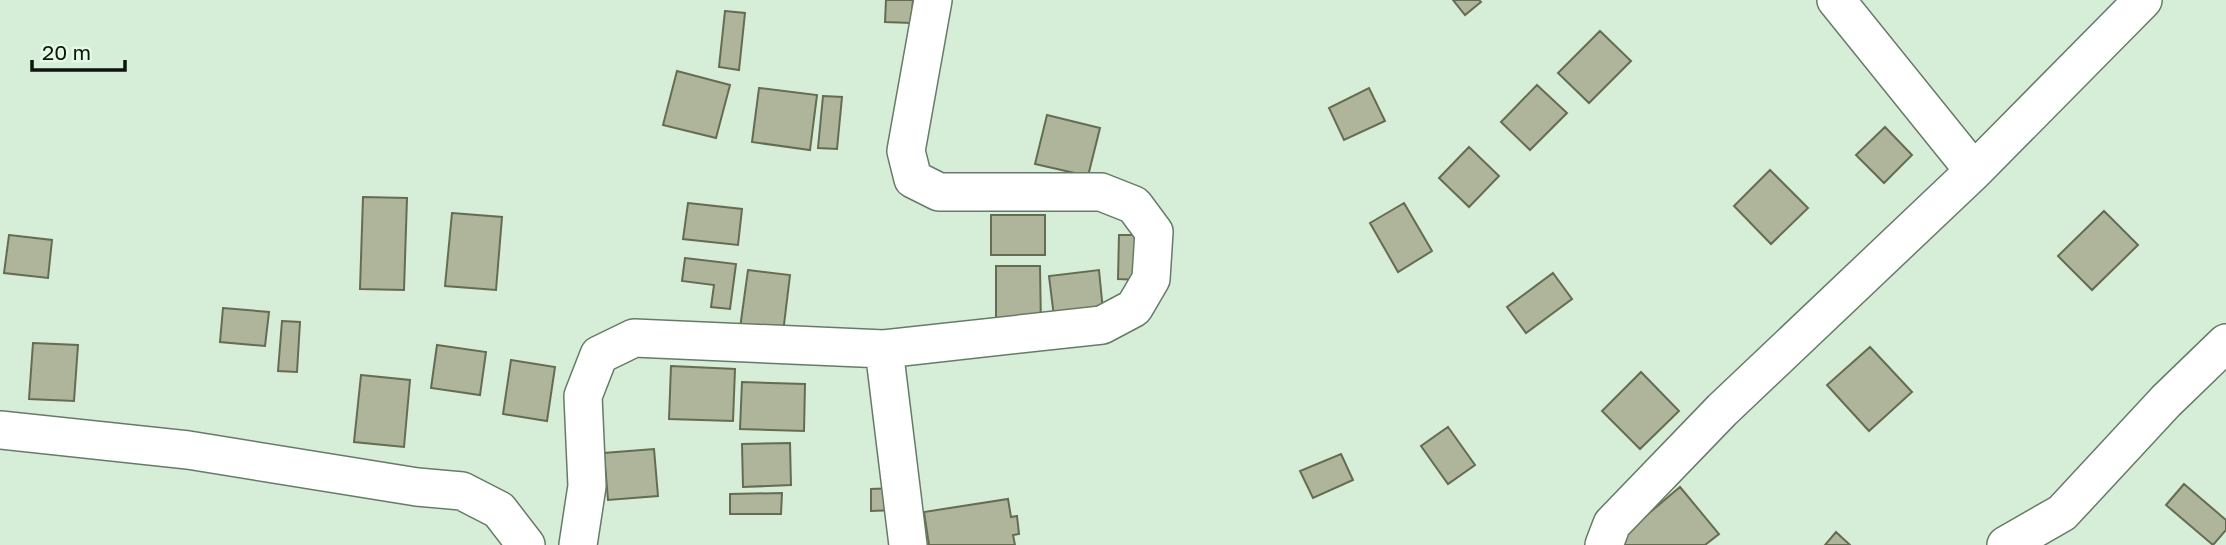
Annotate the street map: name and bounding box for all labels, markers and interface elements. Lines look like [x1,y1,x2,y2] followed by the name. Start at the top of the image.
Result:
[32,28,124,72] scale bar
[42,39,91,65] text: 20 m

